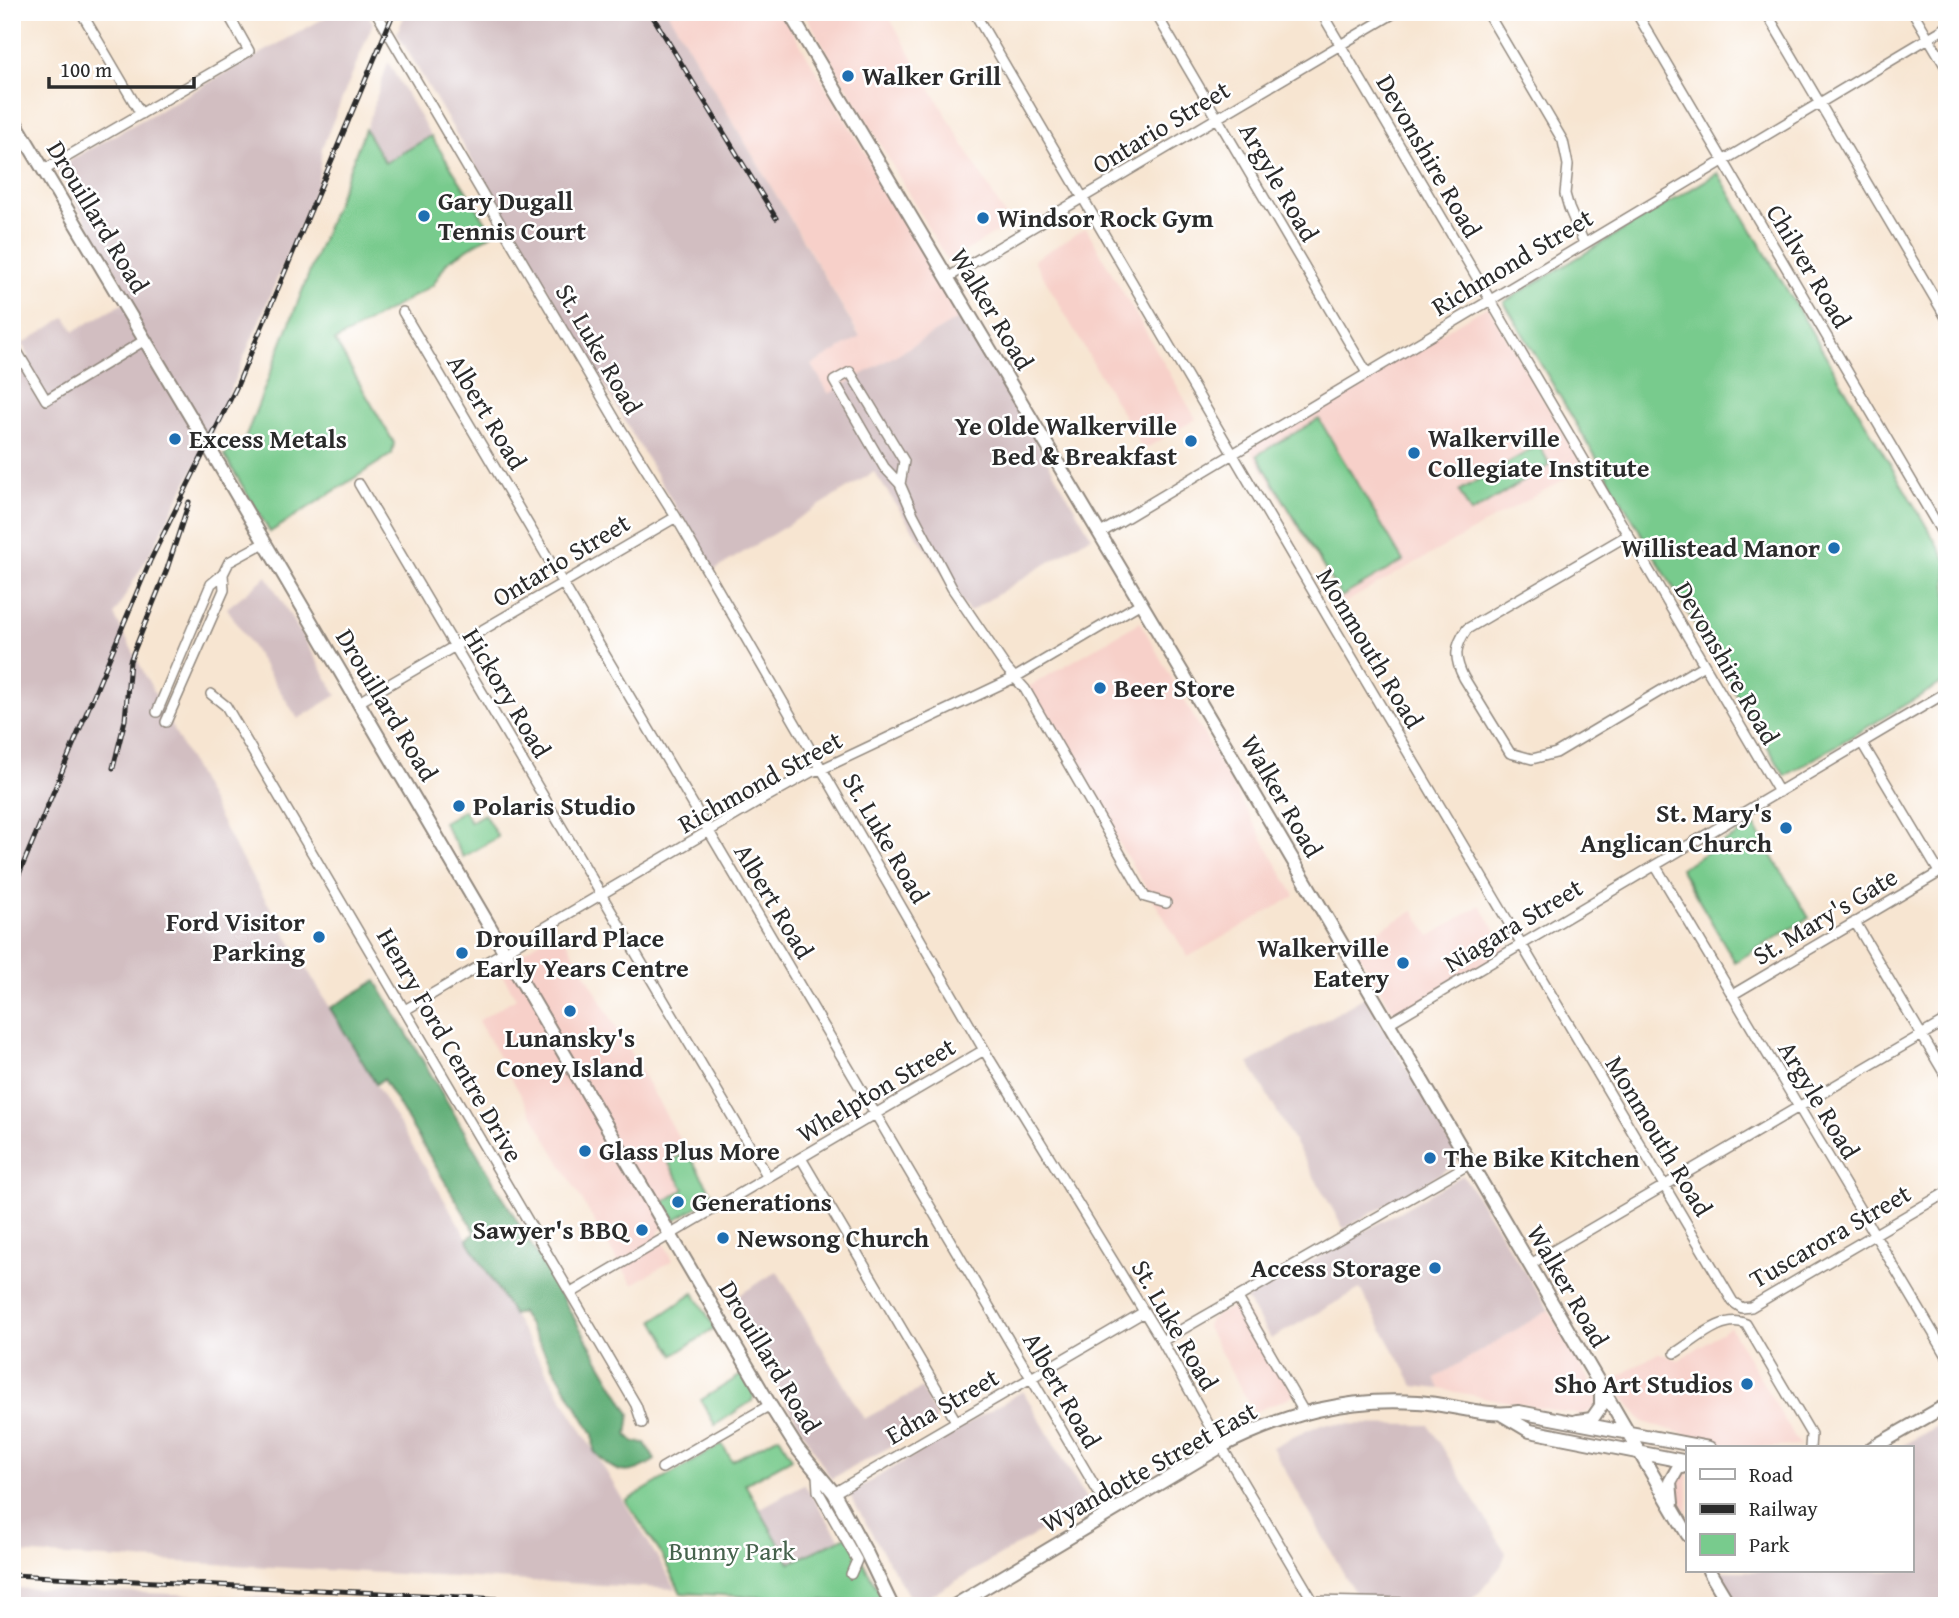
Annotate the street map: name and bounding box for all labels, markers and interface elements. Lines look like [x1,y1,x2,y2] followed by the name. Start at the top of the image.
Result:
[49,46,194,90] scale bar
[60,54,112,85] text: 100 m
[862,56,1001,95] place label: Walker Grill
[1367,67,1492,245] street label: Devonshire Road
[840,68,856,84] marker: Walker Grill
[1084,70,1237,183] street label: Ontario Street
[1230,115,1329,249] street label: Argyle Road
[37,133,160,301] street label: Drouillard Road
[438,181,586,250] place label: Gary Dugall Tennis Court
[1757,196,1862,335] street label: Chilver Road
[997,198,1214,237] place label: Windsor Rock Gym
[1423,198,1600,325] street label: Richmond Street
[416,208,432,224] marker: Gary Dugall Tennis Court
[975,210,991,226] marker: Windsor Rock Gym
[941,240,1044,377] street label: Walker Road
[546,276,653,422] street label: St. Luke Road
[438,347,537,477] street label: Albert Road
[954,406,1177,475] place label: Ye Olde Walkerville Bed & Breakfast
[1428,418,1650,487] place label: Walkerville Collegiate Institute
[189,419,347,458] place label: Excess Metals
[167,431,183,447] marker: Excess Metals
[1183,433,1199,449] marker: Ye Olde Walkerville Bed & Breakfast
[1406,445,1422,461] marker: Walkerville Collegiate Institute
[484,503,637,616] street label: Ontario Street
[1621,528,1820,567] place label: Willistead Manor
[1826,540,1842,556] marker: Willistead Manor
[1307,560,1434,736] street label: Monmouth Road
[1665,574,1790,752] street label: Devonshire Road
[453,620,562,765] street label: Hickory Road
[326,621,449,789] street label: Drouillard Road
[1114,668,1235,707] place label: Beer Store
[1092,680,1108,696] marker: Beer Store
[671,720,849,843] street label: Richmond Street
[1231,727,1333,865] street label: Walker Road
[833,765,940,911] street label: St. Luke Road
[473,786,636,825] place label: Polaris Studio
[1580,793,1773,862] place label: St. Mary's Anglican Church
[451,798,467,814] marker: Polaris Studio
[1778,820,1794,836] marker: St. Mary's Anglican Church
[725,836,824,966] street label: Albert Road
[1745,857,1905,974] street label: St. Mary's Gate
[1436,868,1590,981] street label: Niagara Street
[166,902,305,971] place label: Ford Visitor Parking
[476,918,689,987] place label: Drouillard Place Early Years Centre
[367,920,534,1169] street label: Henry Ford Centre Drive
[1257,928,1390,997] place label: Walkerville Eatery
[311,929,327,945] marker: Ford Visitor Parking
[454,945,470,961] marker: Drouillard Place Early Years Centre
[1395,955,1411,971] marker: Walkerville Eatery
[562,1003,578,1019] marker: Lunansky's Coney Island
[496,1018,644,1087] place label: Lunansky's Coney Island
[789,1027,962,1152] street label: Whelpton Street
[1769,1033,1870,1166] street label: Argyle Road
[1596,1048,1723,1224] street label: Monmouth Road
[599,1131,780,1170] place label: Glass Plus More
[1444,1138,1640,1177] place label: The Bike Kitchen
[577,1143,593,1159] marker: Glass Plus More
[1422,1150,1438,1166] marker: The Bike Kitchen
[1742,1174,1918,1298] street label: Tuscarora Street
[692,1182,832,1221] place label: Generations
[670,1194,686,1210] marker: Generations
[472,1210,631,1249] place label: Sawyer's BBQ
[1517,1217,1619,1355] street label: Walker Road
[737,1218,930,1257] place label: Newsong Church
[634,1222,650,1238] marker: Sawyer's BBQ
[715,1230,731,1246] marker: Newsong Church
[1251,1248,1421,1287] place label: Access Storage
[1122,1252,1229,1398] street label: St. Luke Road
[1427,1260,1443,1276] marker: Access Storage
[709,1273,832,1441] street label: Drouillard Road
[1013,1324,1112,1455] street label: Albert Road
[878,1357,1006,1454] street label: Edna Street
[1554,1364,1733,1403] place label: Sho Art Studios
[1739,1376,1755,1392] marker: Sho Art Studios
[1034,1391,1264,1542] street label: Wyandotte Street East
[1686,1446,1913,1572] legend
[1749,1459,1794,1490] text: Road
[1749,1493,1818,1524] text: Railway
[1749,1529,1790,1560] text: Park
[669,1531,796,1570] park label: Bunny Park

